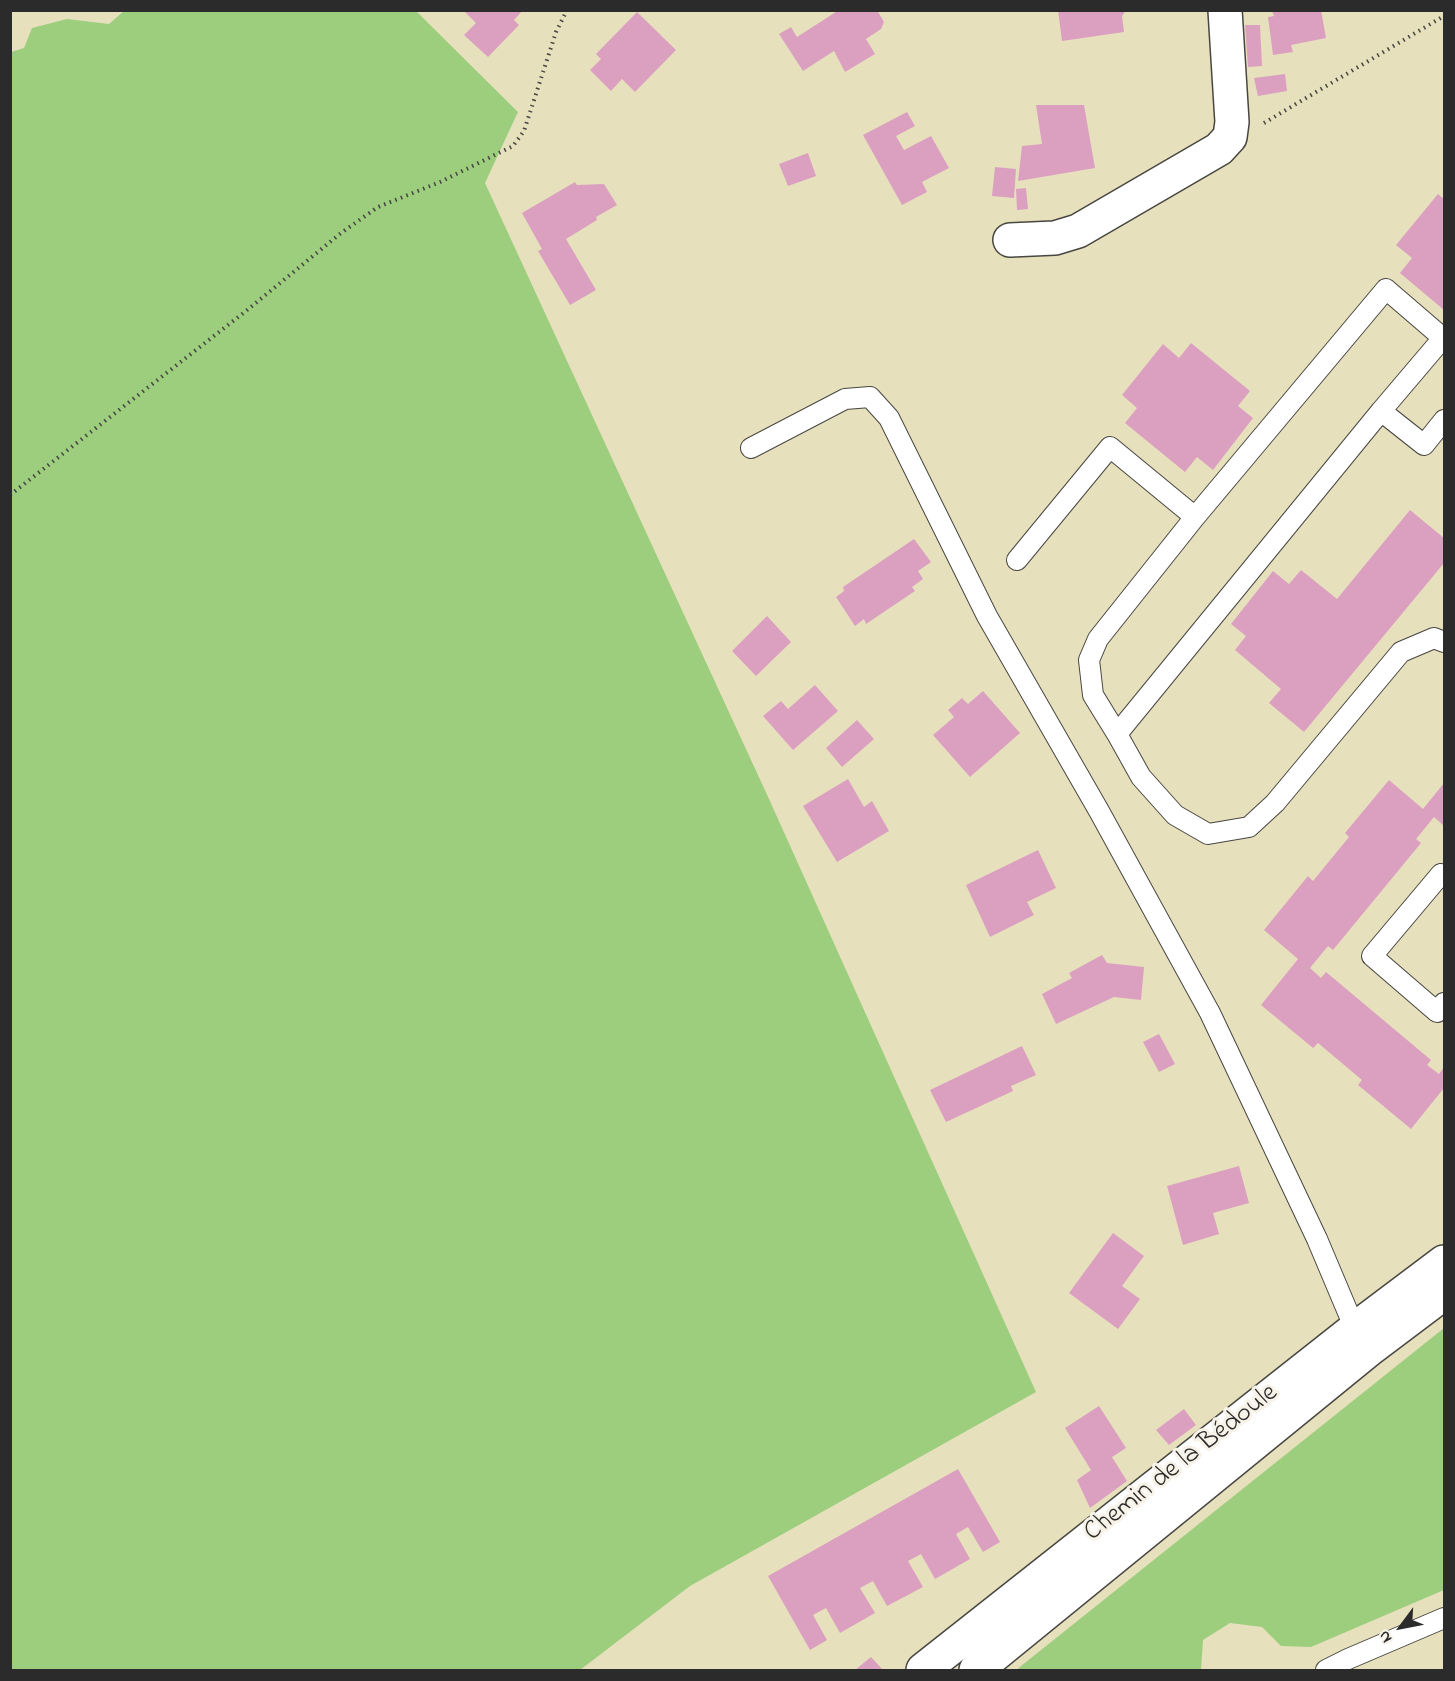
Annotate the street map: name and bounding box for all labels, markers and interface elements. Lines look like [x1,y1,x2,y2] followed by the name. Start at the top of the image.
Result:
[1079,1378,1285,1550] street label: Chemin de la Bédoule
[1371,1597,1431,1657] north arrow
[1373,1626,1399,1647] text: N

